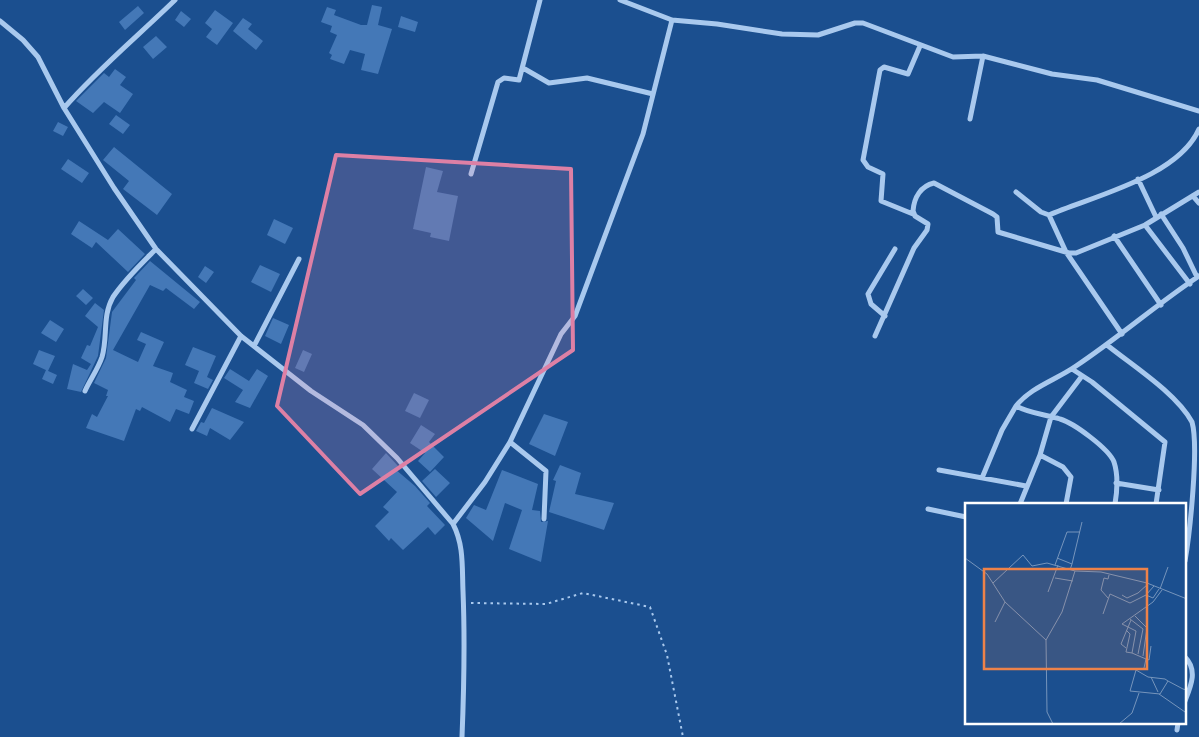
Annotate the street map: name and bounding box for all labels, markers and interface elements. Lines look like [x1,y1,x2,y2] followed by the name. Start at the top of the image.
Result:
[965,503,1186,724] inset map

